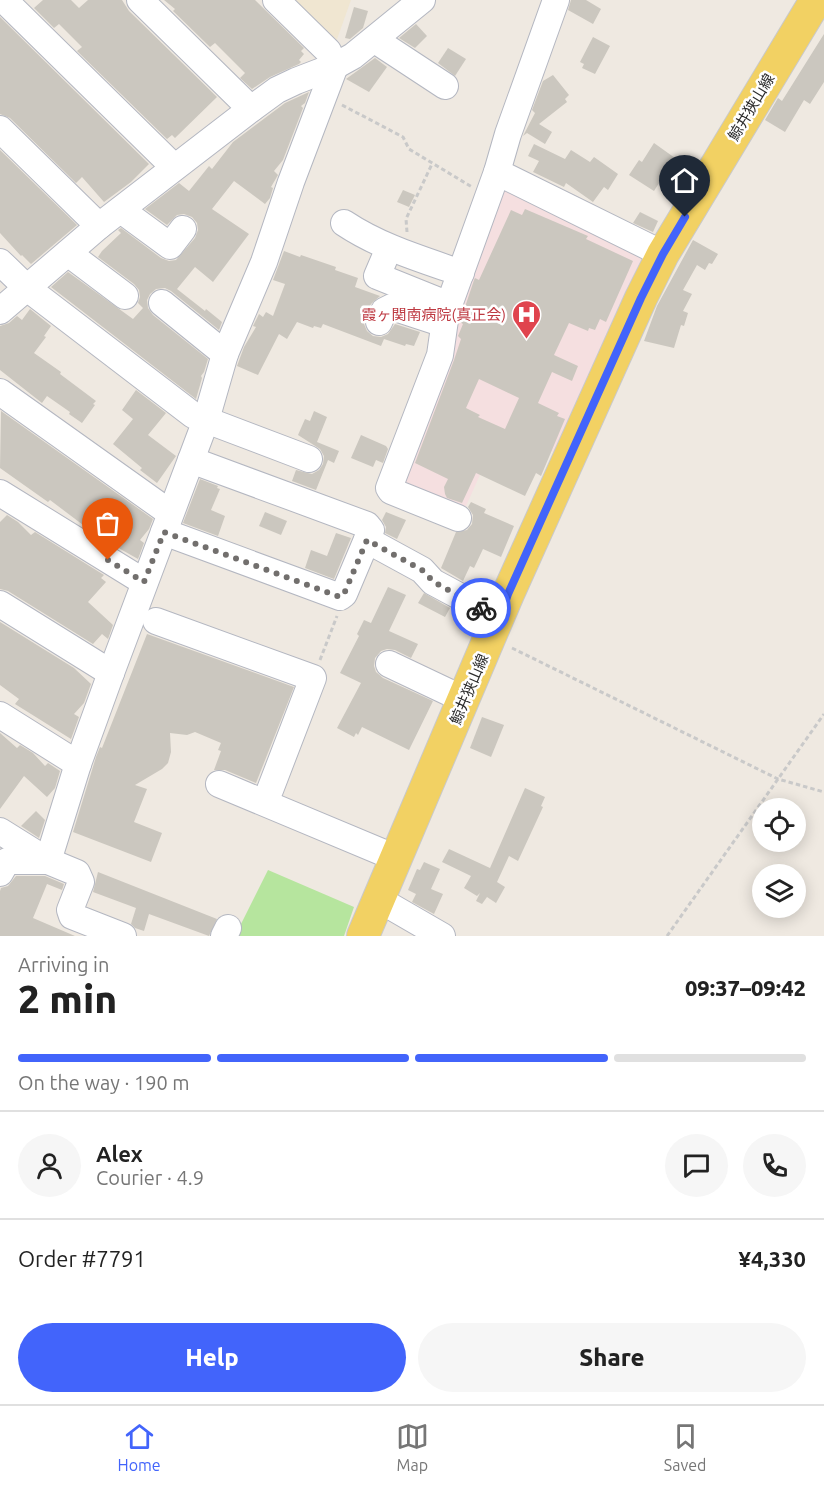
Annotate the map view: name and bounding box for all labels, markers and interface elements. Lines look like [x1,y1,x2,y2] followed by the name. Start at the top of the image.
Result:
[724,70,778,144] street label: 鯨井狭山線
[659,155,710,217] pin
[668,164,701,197] icon: home
[511,298,543,340] hospital icon: 霞ヶ関南病院(真正会)
[362,306,506,323] place label: 霞ヶ関南病院(真正会)
[82,498,133,560] pin
[91,507,124,540] icon: bag
[451,578,511,638] courier
[465,592,498,625] icon: bike
[447,651,491,727] street label: 鯨井狭山線
[752,798,806,918] map controls
[752,798,806,852] button: locate
[752,864,806,918] button: layers
[18,953,109,976] text: Arriving in
[685,975,806,1000] text: 09:37–09:42
[18,977,117,1020] text: 2 min
[18,1071,190,1094] text: On the way · 190 m
[18,1134,81,1197] button: person
[665,1134,728,1197] button: chat
[743,1134,806,1197] button: phone
[96,1141,143,1166] text: Alex
[96,1166,204,1189] text: Courier · 4.9
[18,1246,146,1271] text: Order #7791
[739,1246,806,1271] text: ¥4,330
[18,1323,406,1392] button: Help
[418,1323,806,1392] button: Share
[118,1420,161,1474] tab: Home
[396,1420,429,1474] tab: Map
[664,1420,706,1474] tab: Saved

